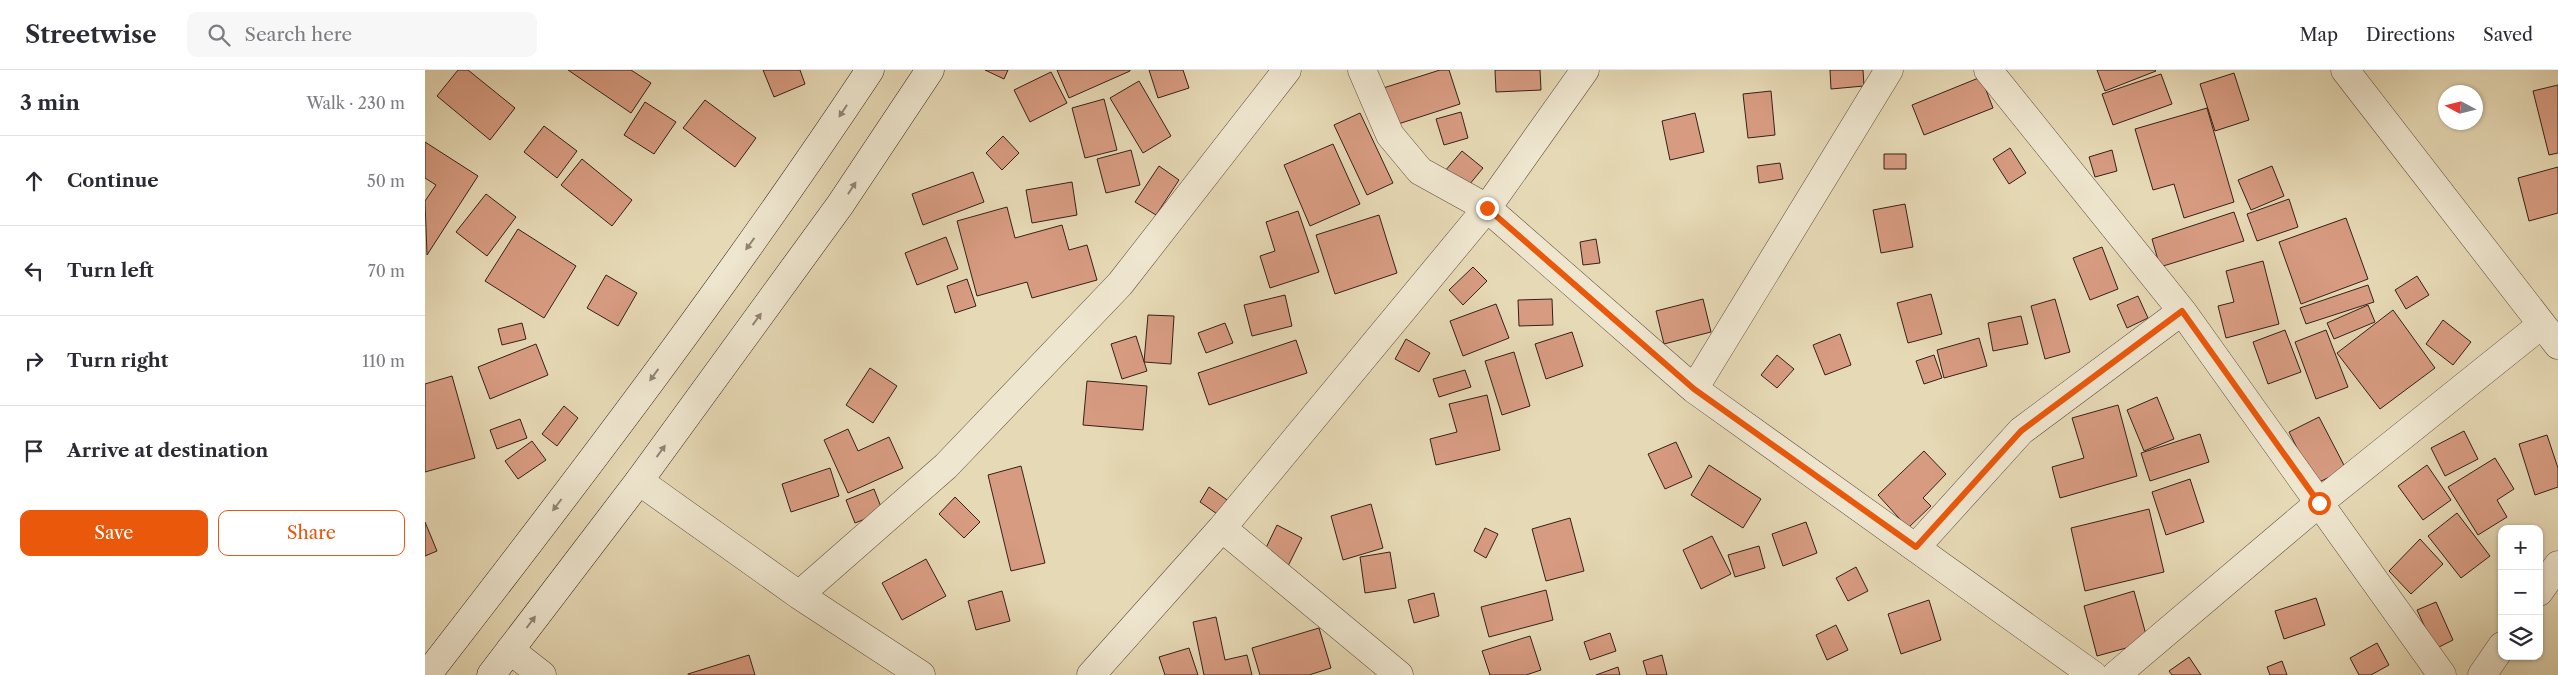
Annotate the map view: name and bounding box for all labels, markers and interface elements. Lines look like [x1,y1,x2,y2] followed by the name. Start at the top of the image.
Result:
[187,12,537,57] search box
[25,20,157,49] text: Streetwise
[205,21,233,49] icon: search
[245,23,352,46] text: Search here
[2299,24,2338,46] text: Map
[2366,24,2455,46] text: Directions
[2483,24,2533,46] text: Saved
[2438,85,2483,130] north arrow
[20,90,80,115] text: 3 min
[306,93,405,113] text: Walk · 230 m
[838,104,848,117] one-way arrow
[20,167,48,195] icon: ahead
[67,169,159,192] text: Continue
[367,171,405,191] text: 50 m
[847,181,857,194] one-way arrow
[1476,197,1499,220] route end
[745,237,755,251] one-way arrow
[20,257,48,285] icon: left
[67,259,154,282] text: Turn left
[368,261,405,281] text: 70 m
[752,313,762,326] one-way arrow
[20,347,48,375] icon: right
[67,349,168,372] text: Turn right
[362,351,405,371] text: 110 m
[649,368,659,382] one-way arrow
[20,437,48,465] icon: arrive
[67,439,268,462] text: Arrive at destination
[656,444,666,458] one-way arrow
[2308,492,2331,515] route start
[552,498,562,512] one-way arrow
[20,510,208,556] button: Save
[218,510,405,556] button: Share
[2498,525,2543,660] map controls
[2498,525,2543,570] button: +
[2498,570,2543,615] button: −
[526,615,536,629] one-way arrow
[2498,615,2543,660] button: layers

